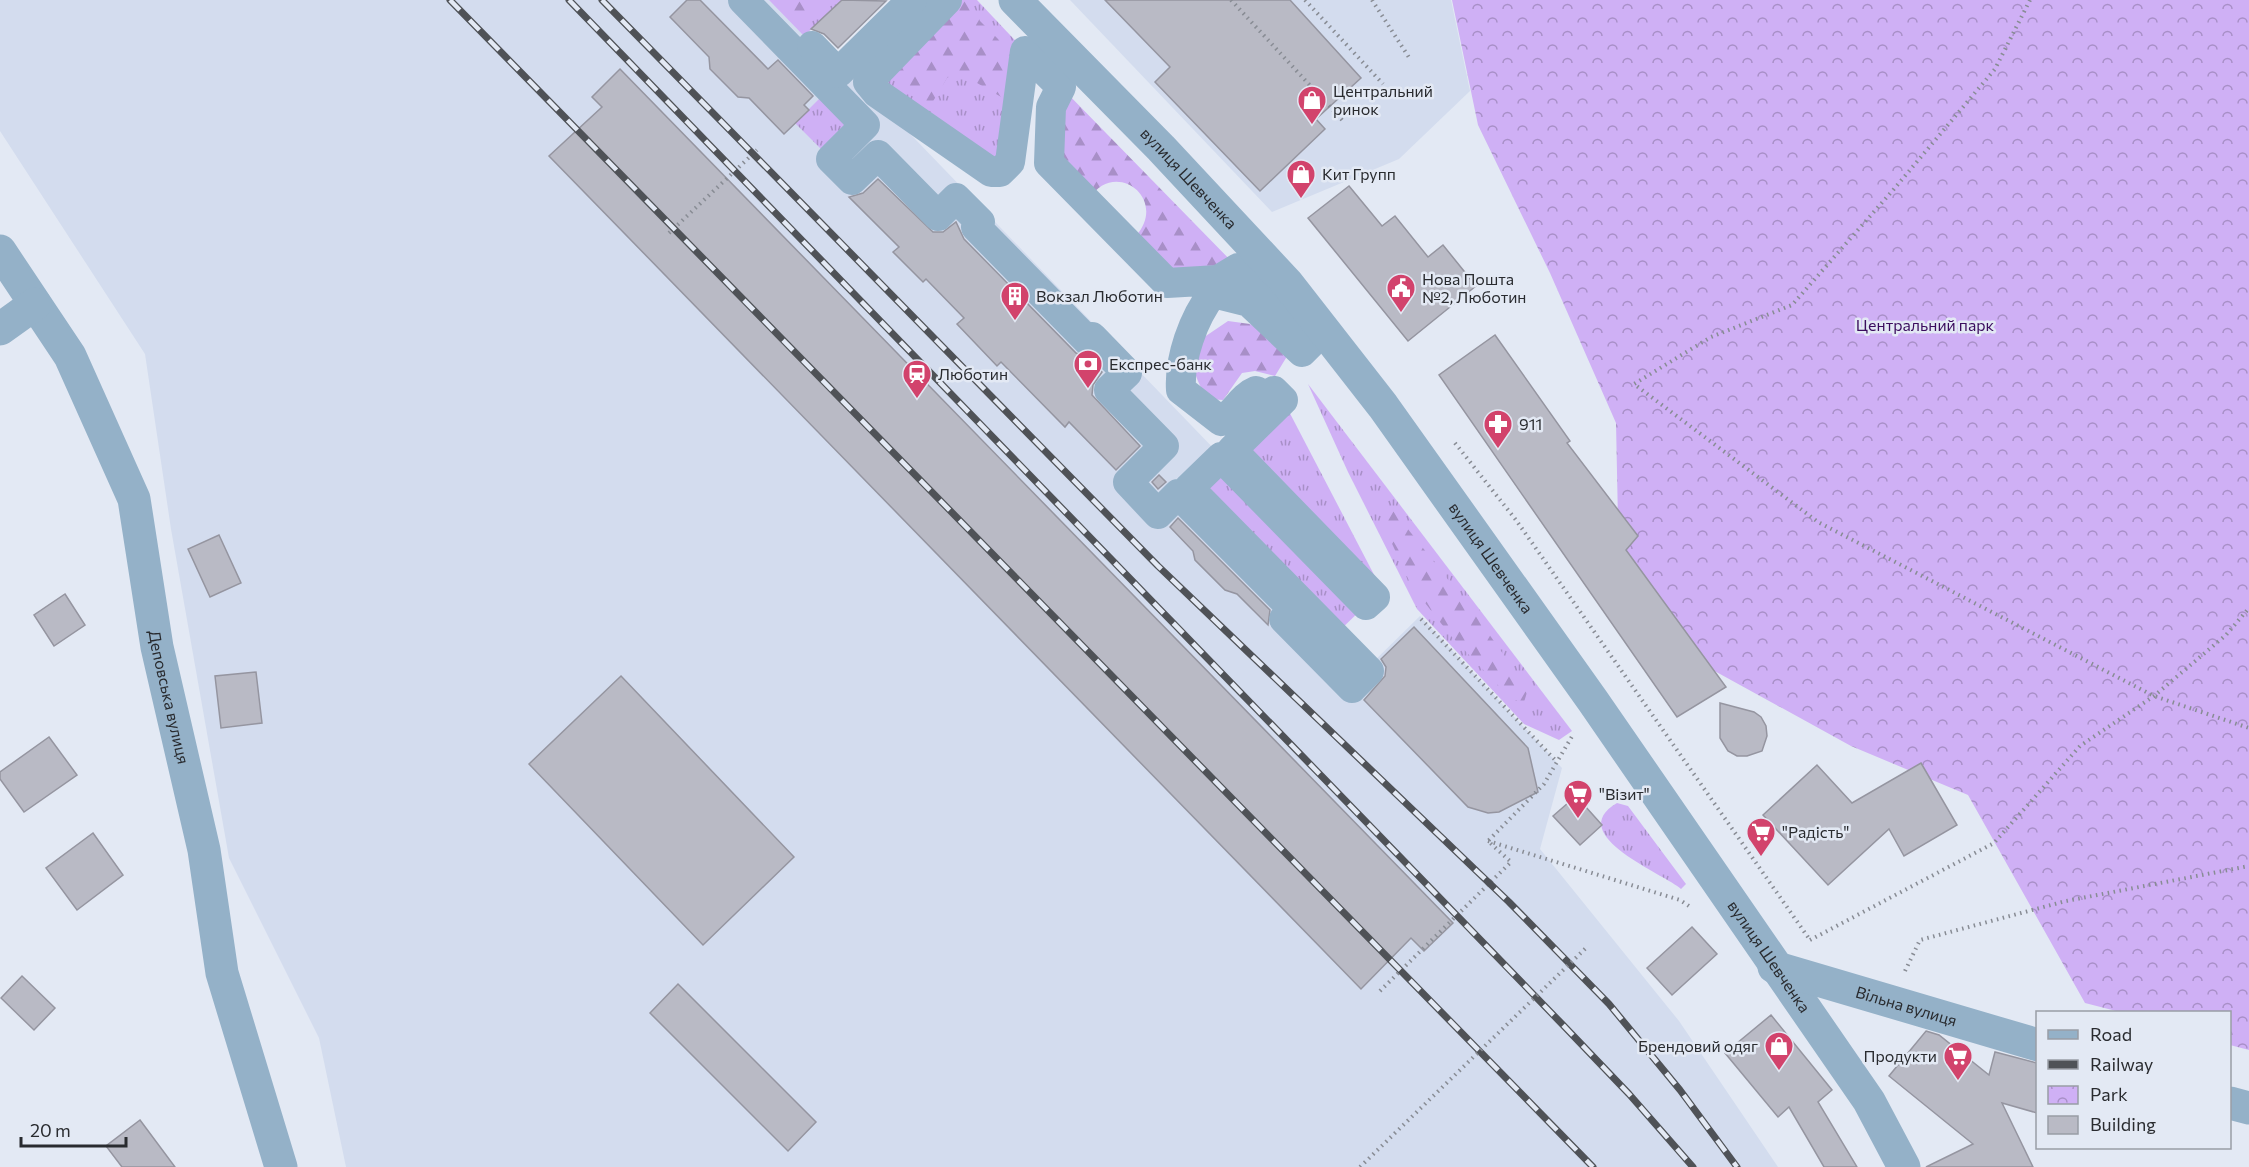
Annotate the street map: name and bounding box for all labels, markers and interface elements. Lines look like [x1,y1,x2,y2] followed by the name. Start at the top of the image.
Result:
[1333,81,1433,118] place label: Центральний ринок
[1296,84,1328,126] shop icon: Центральний ринок
[1137,123,1241,232] street label: вулиця Шевченка
[1285,158,1317,200] shop icon: Кит Групп
[1322,164,1396,183] place label: Кит Групп
[1422,269,1526,306] place label: Нова Пошта №2, Люботин
[1385,272,1417,314] public building icon: Нова Пошта №2, Люботин
[999,280,1031,322] building icon: Вокзал Люботин
[1036,286,1163,305] place label: Вокзал Люботин
[1856,315,1995,334] park label: Центральний парк
[1072,348,1104,390] bank icon: Експрес-банк
[1109,354,1212,373] place label: Експрес-банк
[901,358,933,400] station icon: Люботин
[938,364,1008,383] place label: Люботин
[1482,408,1514,450] pharmacy icon: 911
[1519,414,1542,433] place label: 911
[1445,498,1538,617] street label: вулиця Шевченка
[146,629,194,766] street label: Деповська вулиця
[1562,778,1594,820] supermarket icon: "Візит"
[1599,784,1650,803] place label: "Візит"
[1745,816,1777,858] supermarket icon: "Радість"
[1782,822,1849,841] place label: "Радість"
[1724,896,1815,1016] street label: вулиця Шевченка
[1854,982,1959,1030] street label: Вільна вулиця
[2036,1011,2231,1149] legend
[2090,1023,2132,1045] text: Road
[1763,1030,1795,1072] shop icon: Брендовий одяг
[1638,1036,1758,1055] place label: Брендовий одяг
[1942,1040,1974,1082] supermarket icon: Продукти
[1863,1046,1937,1065] place label: Продукти
[2090,1053,2153,1075] text: Railway
[2090,1083,2128,1105] text: Park
[21,1110,126,1148] scale bar
[2090,1113,2156,1135] text: Building
[30,1119,71,1141] text: 20 m

